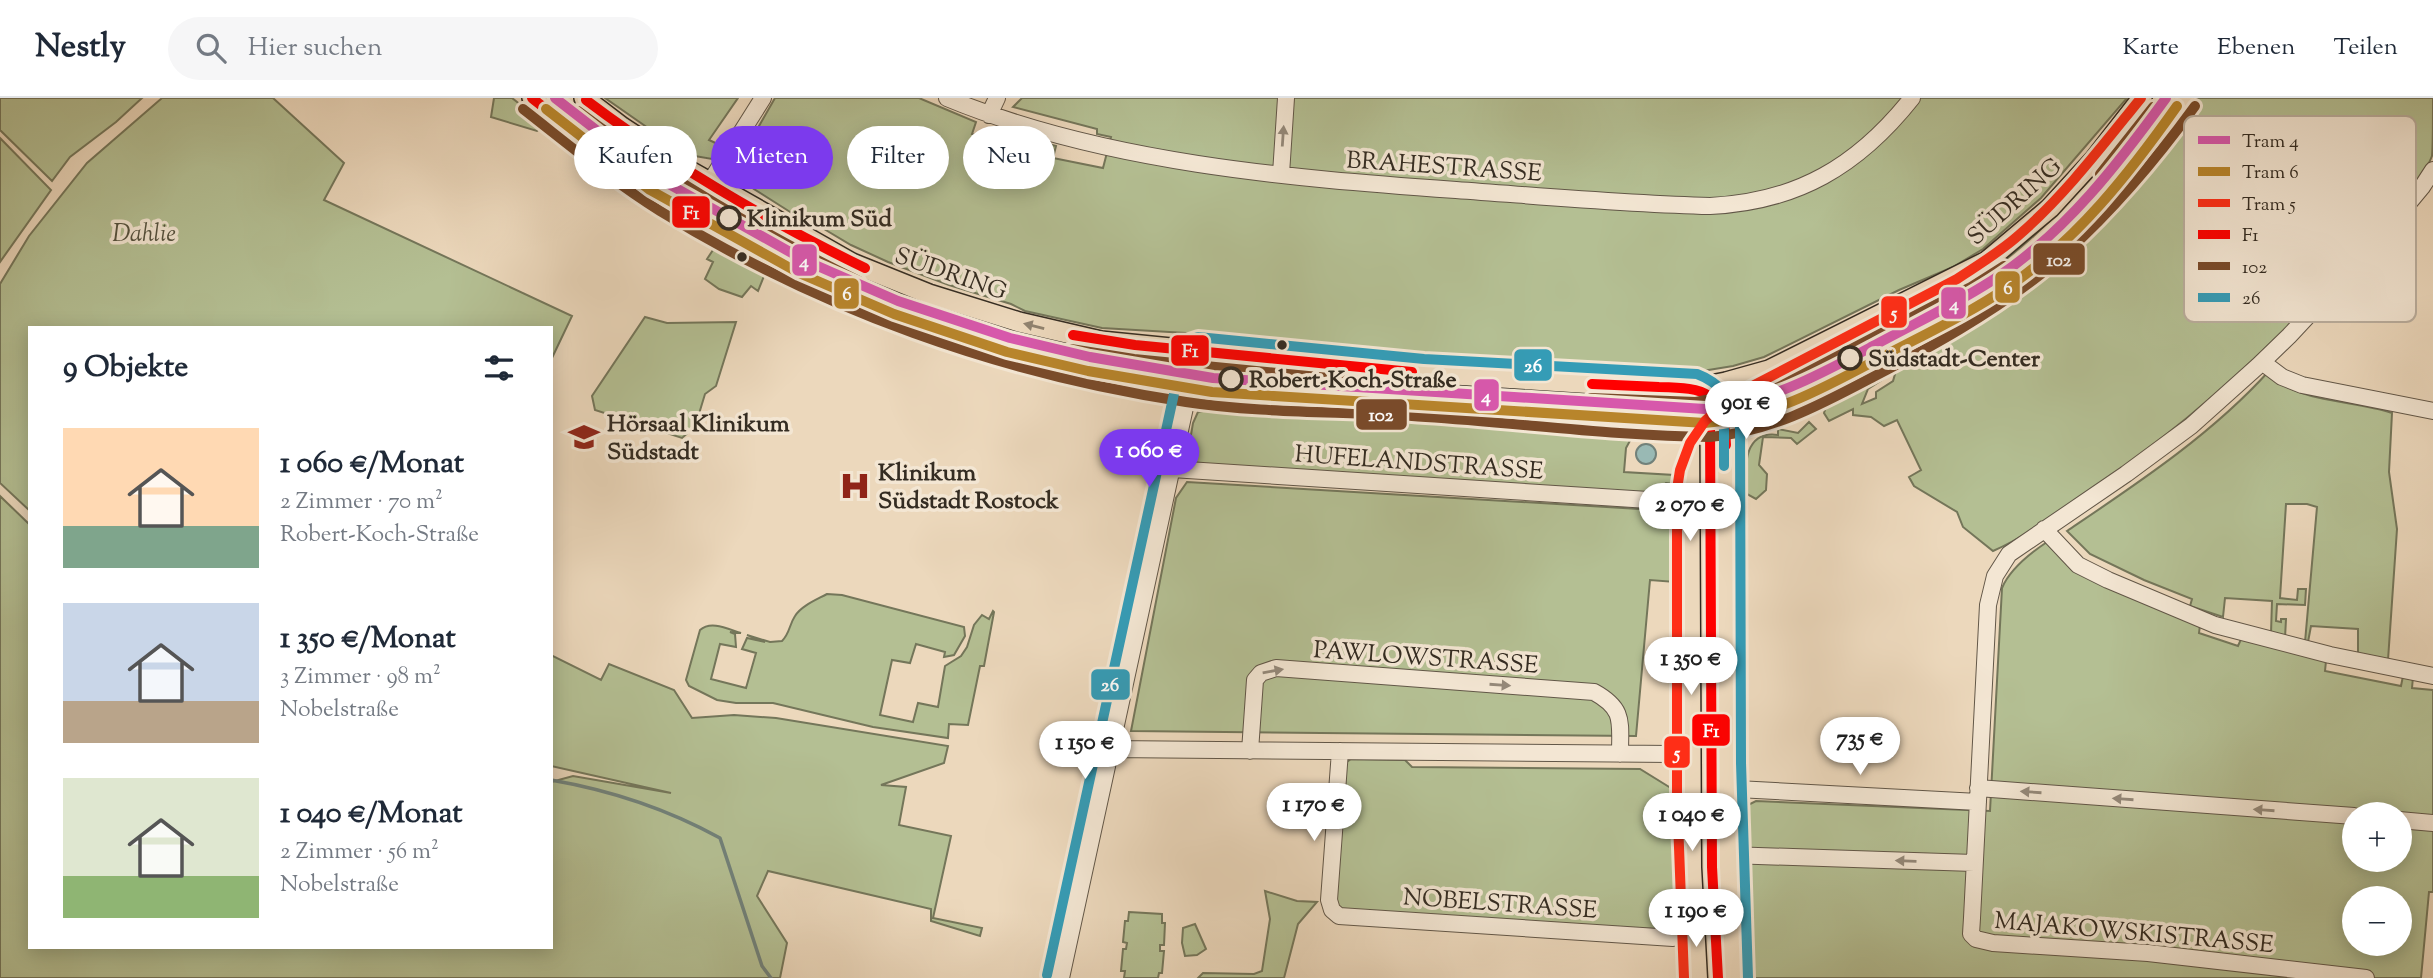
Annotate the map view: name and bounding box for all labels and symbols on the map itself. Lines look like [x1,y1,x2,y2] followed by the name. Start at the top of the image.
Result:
[2184,116,2416,322] legend
[1278,125,1289,147] one-way arrow
[2242,129,2299,156] text: Tram 4
[1345,144,1543,192] street label: BRAHESTRASSE
[1961,151,2070,254] street label: SÜDRING
[2242,160,2299,187] text: Tram 6
[2242,192,2296,219] text: Tram 5
[671,195,711,229] line badge: F1
[683,201,700,228] text: F1
[747,203,892,237] place label: Klinikum Süd
[717,206,741,230] marker: Klinikum Süd
[112,218,176,252] park label: Dahlie
[2242,223,2259,250] text: F1
[890,240,1011,310] street label: SÜDRING
[2032,242,2086,276] line badge: 102
[791,243,818,277] line badge: 4
[2046,248,2072,275] text: 102
[798,249,809,276] text: 4
[735,250,749,264] unlabelled marker
[2242,255,2267,282] text: 102
[1994,270,2021,304] line badge: 6
[2003,276,2013,303] text: 6
[833,277,860,310] line badge: 6
[842,282,852,309] text: 6
[1940,286,1967,320] line badge: 4
[2242,286,2260,313] text: 26
[1948,292,1959,319] text: 4
[1880,295,1908,329] line badge: 5
[1889,301,1898,328] text: 5
[1022,320,1044,331] one-way arrow
[1170,334,1210,367] line badge: F1
[1275,338,1289,352] unlabelled marker
[1182,339,1199,366] text: F1
[1868,343,2041,377] place label: Südstadt-Center
[1838,346,1862,370] marker: Südstadt-Center
[1513,348,1553,382] line badge: 26
[1524,354,1542,381] text: 26
[1249,364,1457,398] place label: Robert-Koch-Straße
[1219,367,1243,391] marker: Robert-Koch-Straße
[1473,378,1500,412] line badge: 4
[1697,382,1795,441] pin: 901 €
[1480,384,1491,411] text: 4
[1355,398,1408,431] line badge: 102
[1368,403,1394,430] text: 102
[607,408,790,470] place label: Hörsaal Klinikum Südstadt
[567,420,601,454] school or university icon: Hörsaal Klinikum Südstadt
[1084,430,1214,489] pin: 1 060 €
[1293,438,1545,490] street label: HUFELANDSTRASSE
[878,457,1060,519] place label: Klinikum Südstadt Rostock
[838,469,872,503] hospital icon: Klinikum Südstadt Rostock
[1625,484,1755,543] pin: 2 070 €
[1312,634,1540,684] street label: PAWLOWSTRASSE
[1626,638,1756,697] pin: 1 350 €
[1263,665,1285,676] one-way arrow
[1090,668,1131,701] line badge: 26
[1101,673,1119,700] text: 26
[1489,680,1511,691] one-way arrow
[1691,713,1731,747] line badge: F1
[1811,718,1909,777] pin: 735 €
[1703,719,1720,746] text: F1
[1020,722,1150,781] pin: 1 150 €
[1663,735,1691,769] line badge: 5
[1672,741,1681,768] text: 5
[1249,784,1379,843] pin: 1 170 €
[2020,786,2042,797] one-way arrow
[2112,793,2134,804] one-way arrow
[1627,794,1757,853] pin: 1 040 €
[2253,804,2275,815] one-way arrow
[1895,855,1917,866] one-way arrow
[1402,881,1598,929] street label: NOBELSTRASSE
[1631,890,1761,949] pin: 1 190 €
[1993,905,2275,963] street label: MAJAKOWSKISTRASSE

